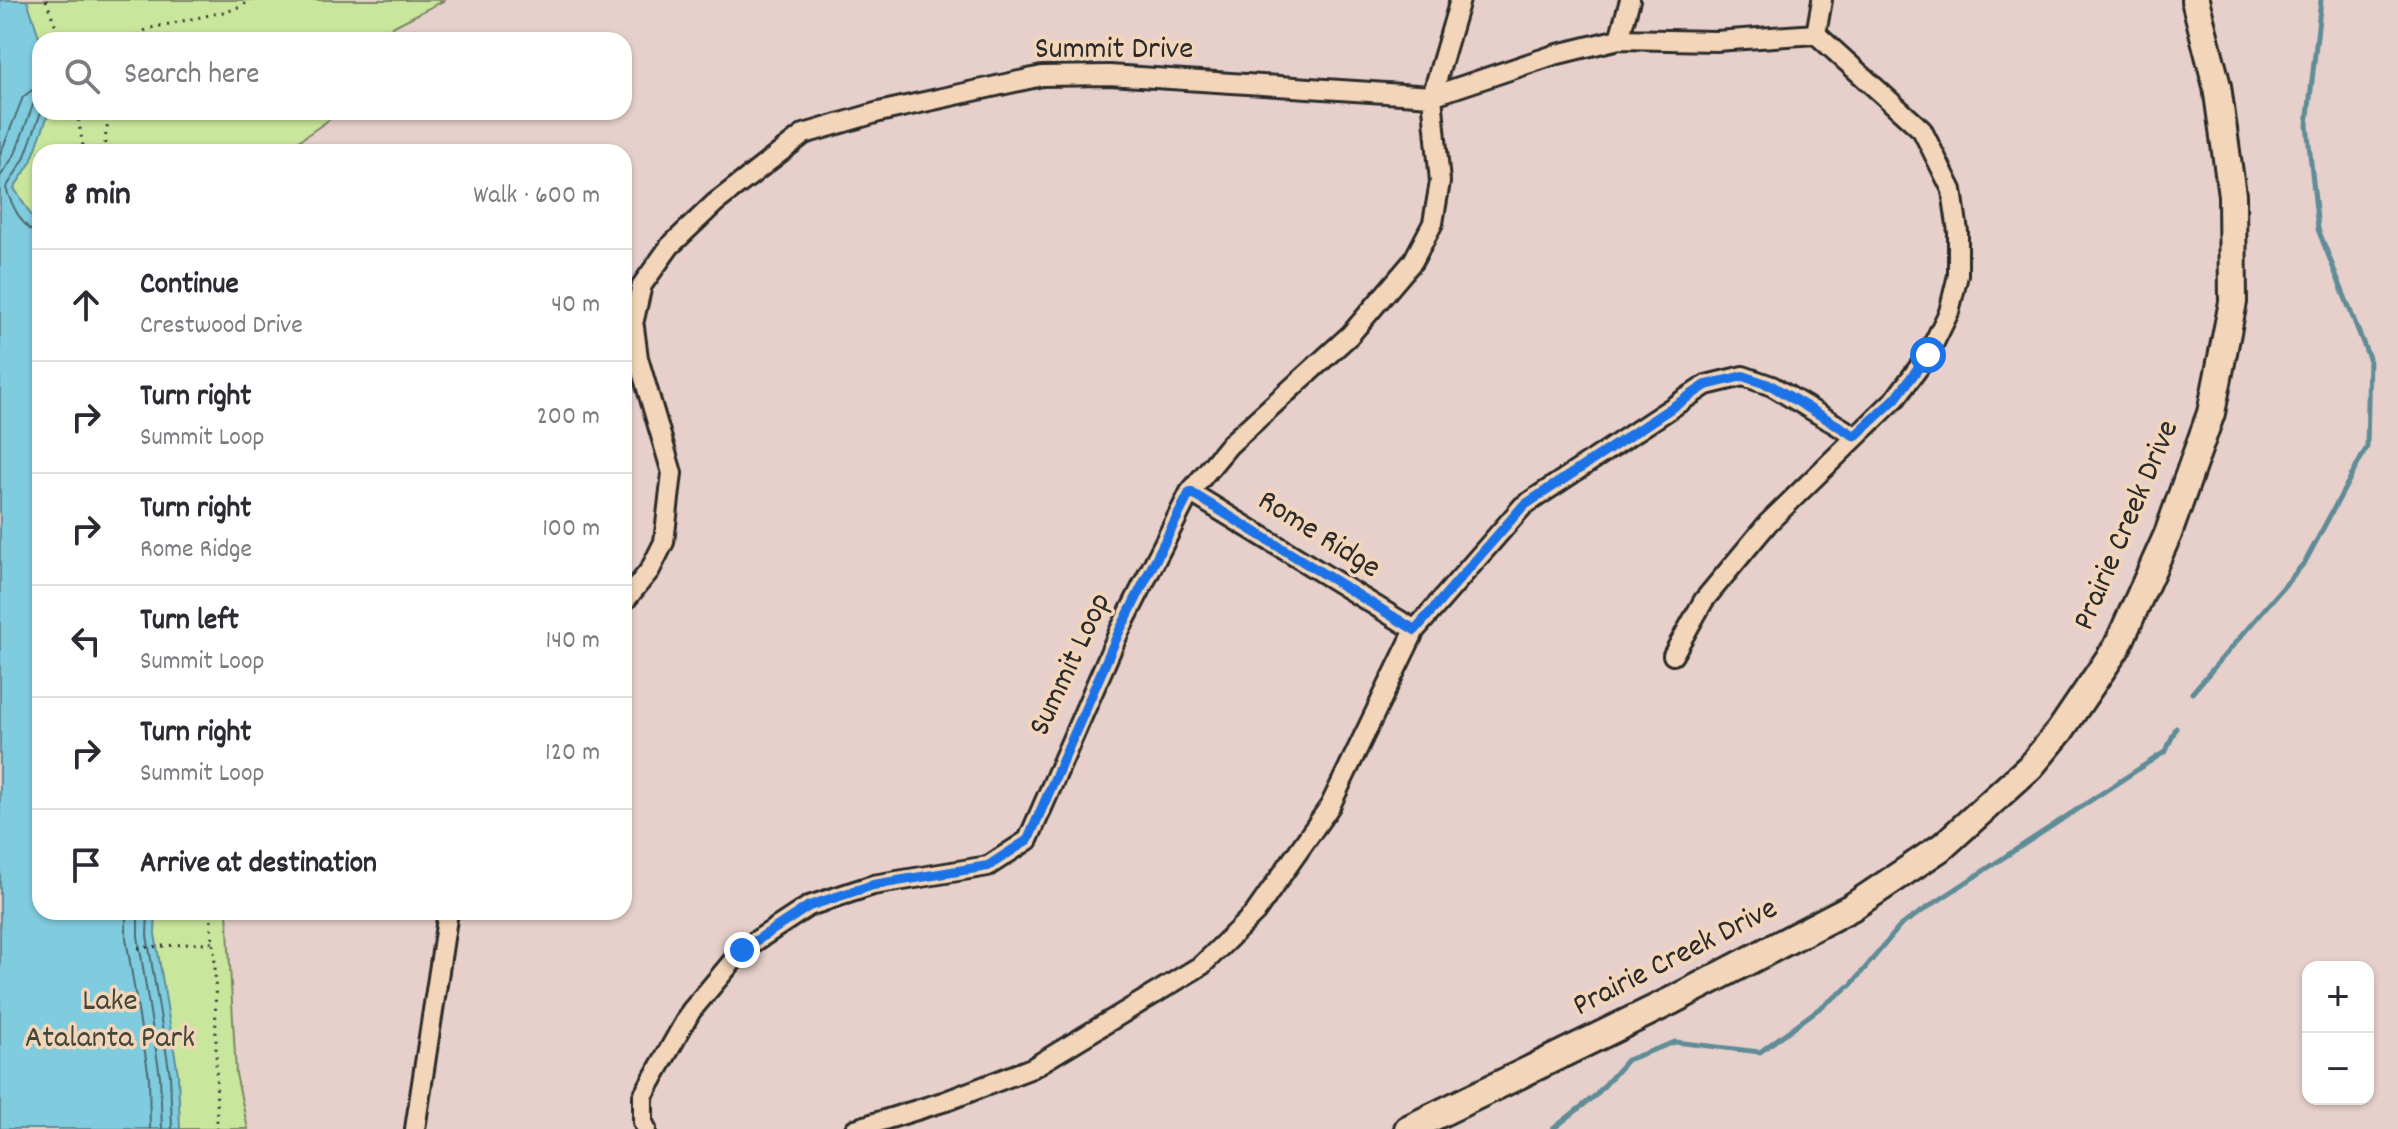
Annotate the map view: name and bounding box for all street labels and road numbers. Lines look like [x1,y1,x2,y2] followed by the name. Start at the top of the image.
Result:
[1035,28,1193,74] street label: Summit Drive
[2063,414,2193,638] street label: Prairie Creek Drive
[1247,480,1389,592] street label: Rome Ridge
[1019,586,1125,744] street label: Summit Loop
[1566,888,1786,1030] street label: Prairie Creek Drive

